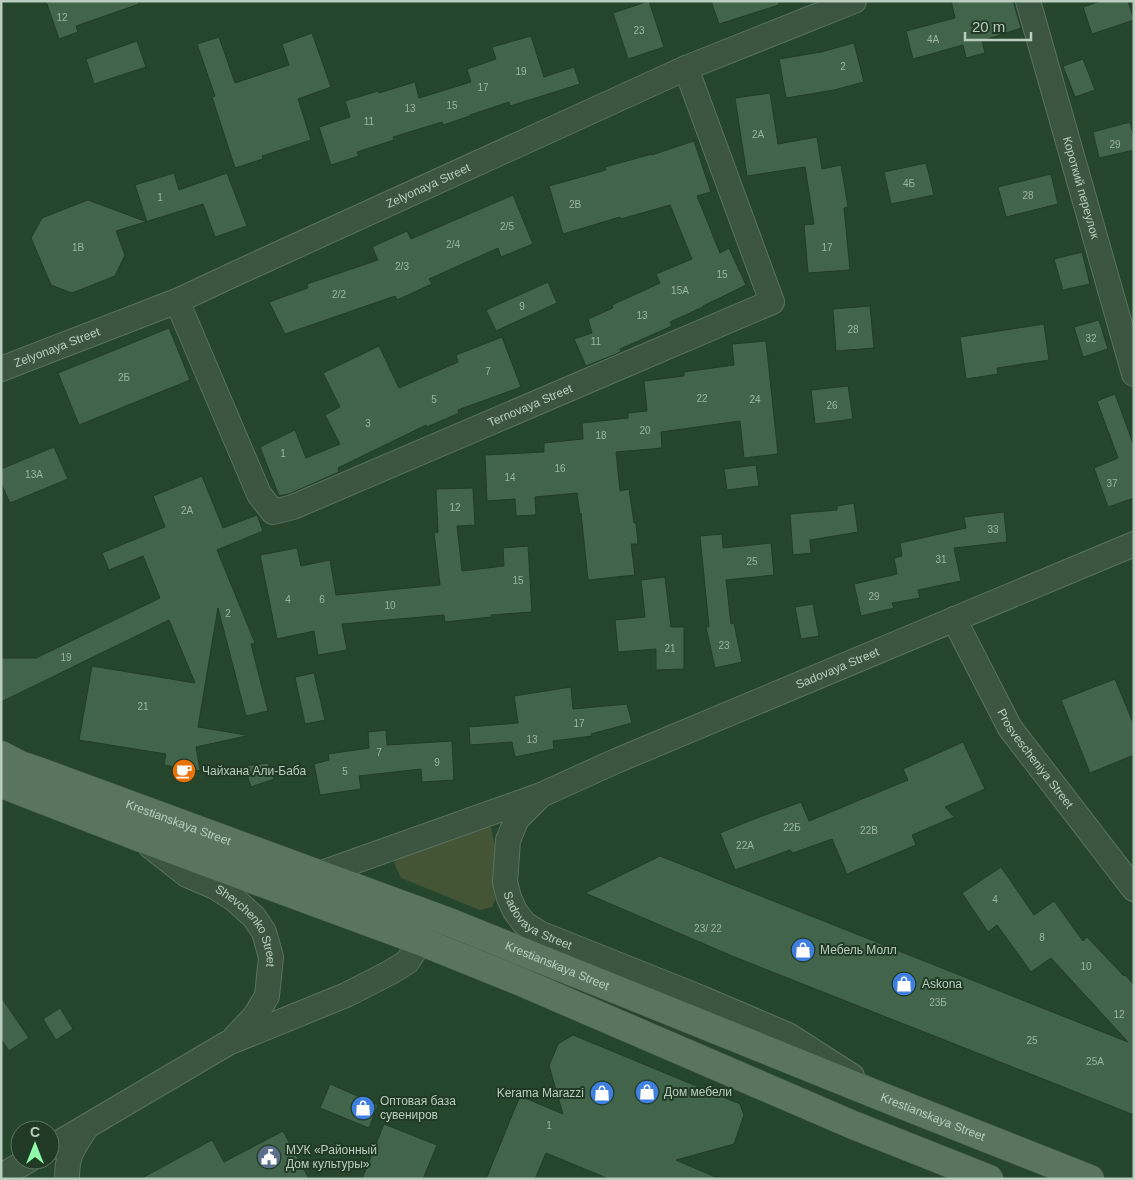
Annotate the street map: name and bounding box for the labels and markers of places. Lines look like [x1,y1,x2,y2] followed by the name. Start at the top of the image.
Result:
[171,758,197,784] cafe icon: Чайхана Али-Баба
[202,764,306,778] place label: Чайхана Али-Баба
[790,937,816,963] shop icon: Мебель Молл
[820,943,897,957] place label: Мебель Молл
[891,971,917,997] shop icon: Askona
[922,977,962,991] place label: Askona
[634,1079,660,1105] shop icon: Дом мебели
[589,1080,615,1106] shop icon: Kerama Marazzi
[664,1085,732,1099] place label: Дом мебели
[497,1086,584,1100] place label: Kerama Marazzi
[380,1094,456,1122] place label: Оптовая база сувениров
[350,1095,376,1121] shop icon: Оптовая база сувениров
[286,1143,377,1171] place label: МУК «Районный Дом культуры»
[256,1144,282,1170] public building icon: МУК «Районный Дом культуры»

